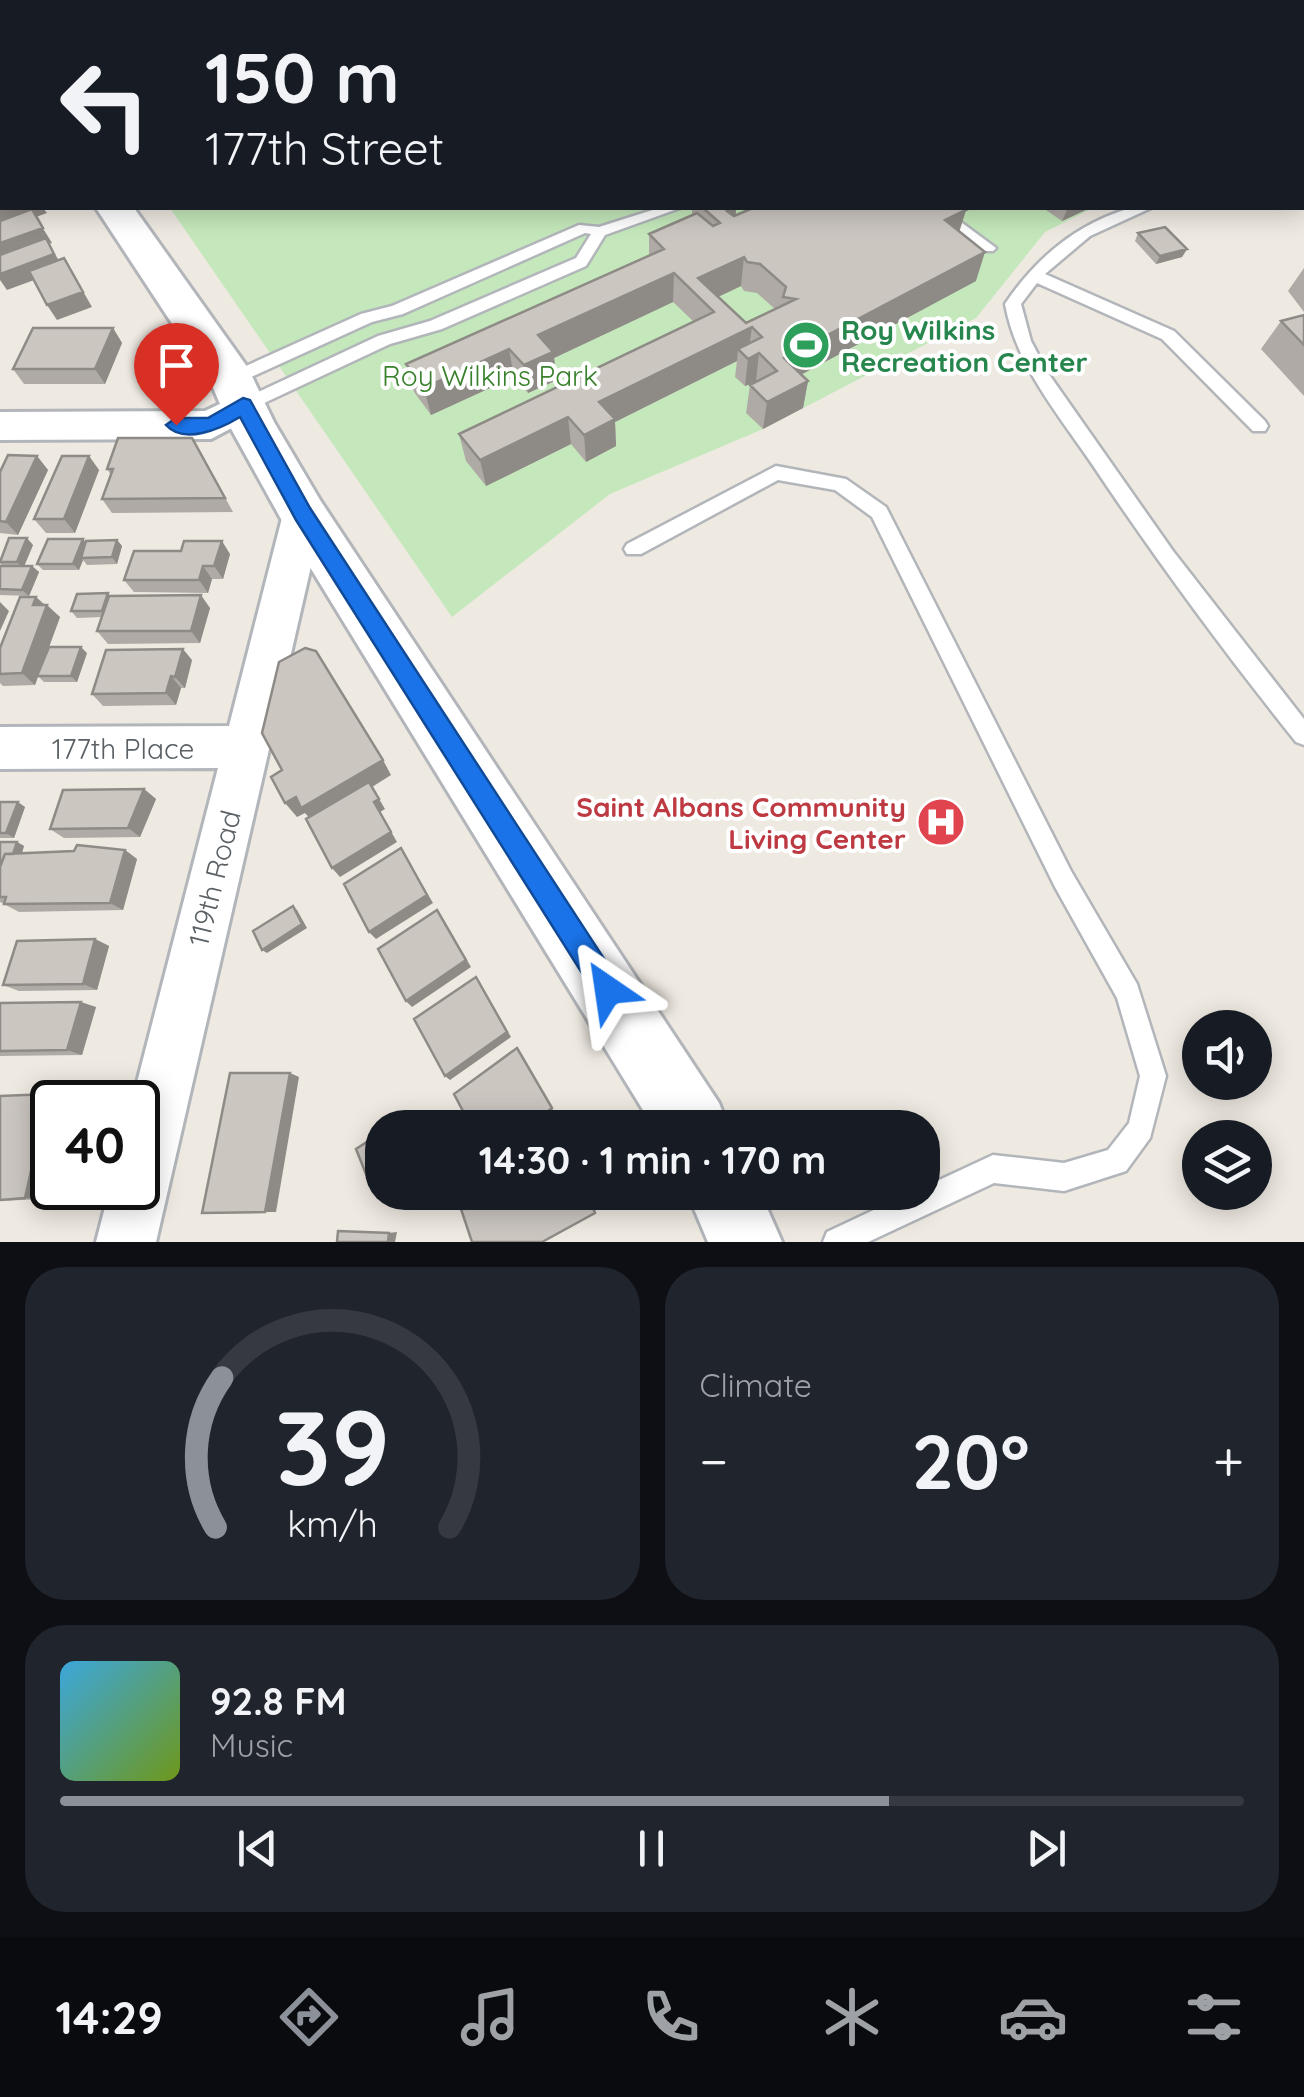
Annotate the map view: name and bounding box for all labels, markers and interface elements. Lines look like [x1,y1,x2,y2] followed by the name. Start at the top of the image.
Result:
[205,33,400,121] text: 150 m
[40,40,170,170] icon: left
[205,120,444,176] text: 177th Street
[841,312,1088,379] place label: Roy Wilkins Recreation Center
[780,319,832,371] sports icon: Roy Wilkins Recreation Center
[134,323,219,426] pin
[149,338,204,393] icon: arrive
[382,358,598,393] park label: Roy Wilkins Park
[52,731,194,766] street label: 177th Place
[576,789,906,856] place label: Saint Albans Community Living Center
[915,796,967,848] hospital icon: Saint Albans Community Living Center
[180,806,248,950] street label: 119th Road
[556,938,660,1042] position arrow
[1182,1010,1272,1210] map controls
[1182,1010,1272,1100] button: sound
[30,1080,160,1210] speed limit sign: 40
[1182,1120,1272,1210] button: layers
[479,1136,826,1184] text: 14:30 · 1 min · 170 m
[700,1365,812,1405] text: Climate
[275,1381,390,1511] text: 39
[911,1414,1030,1508] text: 20°
[700,1426,728,1495] text: −
[1213,1426,1244,1495] text: +
[287,1501,378,1546] text: km/h
[210,1677,347,1725] text: 92.8 FM
[210,1725,293,1765] text: Music
[230,1821,285,1876] icon: previous
[624,1821,679,1876] icon: pause
[1019,1821,1074,1876] icon: next
[274,1982,344,2052] icon: directions
[455,1982,525,2052] icon: music
[636,1982,706,2052] icon: phone
[817,1982,887,2052] icon: climate
[998,1982,1068,2052] icon: car
[1179,1982,1249,2052] icon: filters
[55,1989,163,2045] text: 14:29

